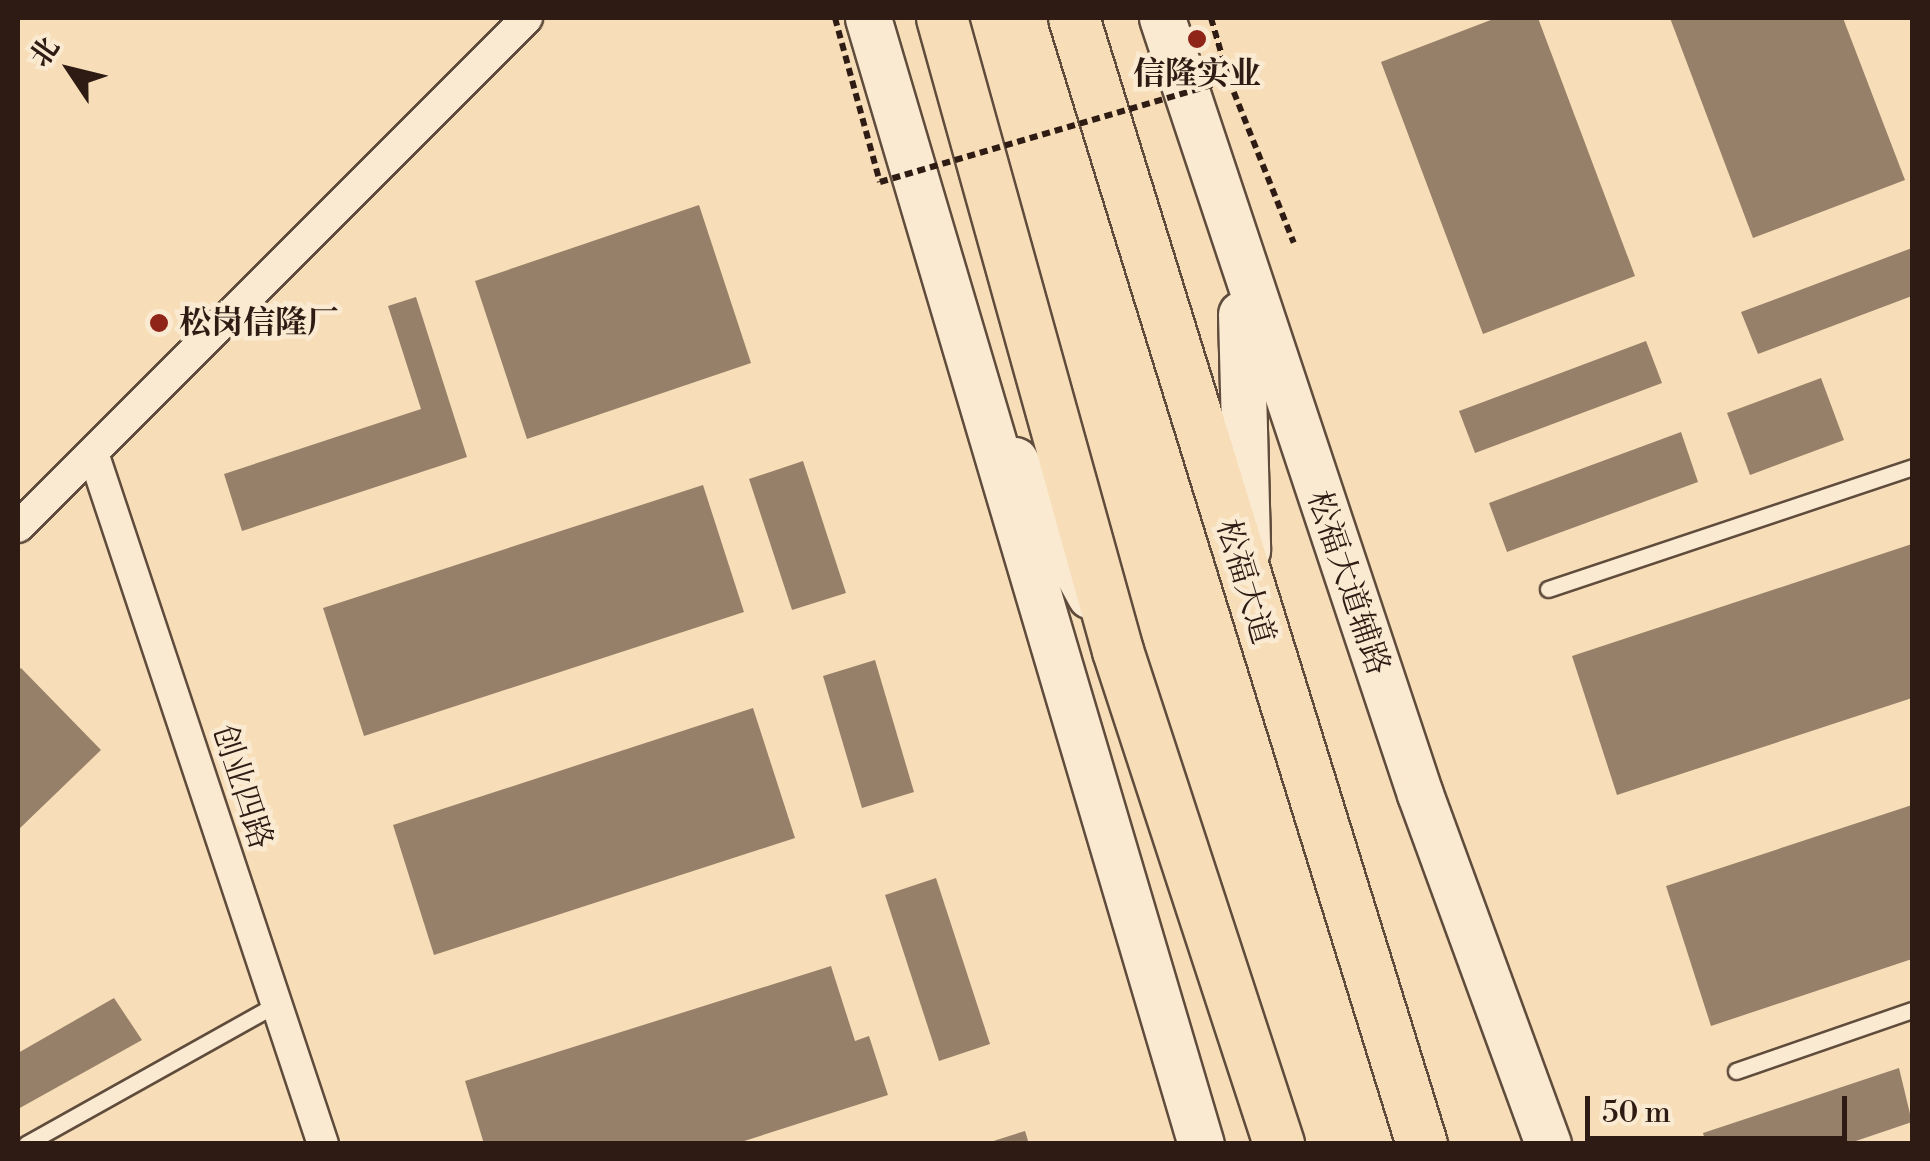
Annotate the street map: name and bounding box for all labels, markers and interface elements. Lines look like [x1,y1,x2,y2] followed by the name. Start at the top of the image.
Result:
[20,20,120,120] north arrow
[1186,28,1208,50] marker: 信隆实业
[23,31,67,74] text: 北
[1133,55,1261,93] place label: 信隆实业
[179,304,339,342] place label: 松岗信隆厂
[148,312,170,334] marker: 松岗信隆厂
[1299,486,1397,680] street label: 松福大道辅路
[1208,515,1282,649] street label: 松福大道
[204,720,280,854] street label: 创业四路
[1590,1076,1852,1138] scale bar
[1602,1094,1671,1132] text: 50 m

